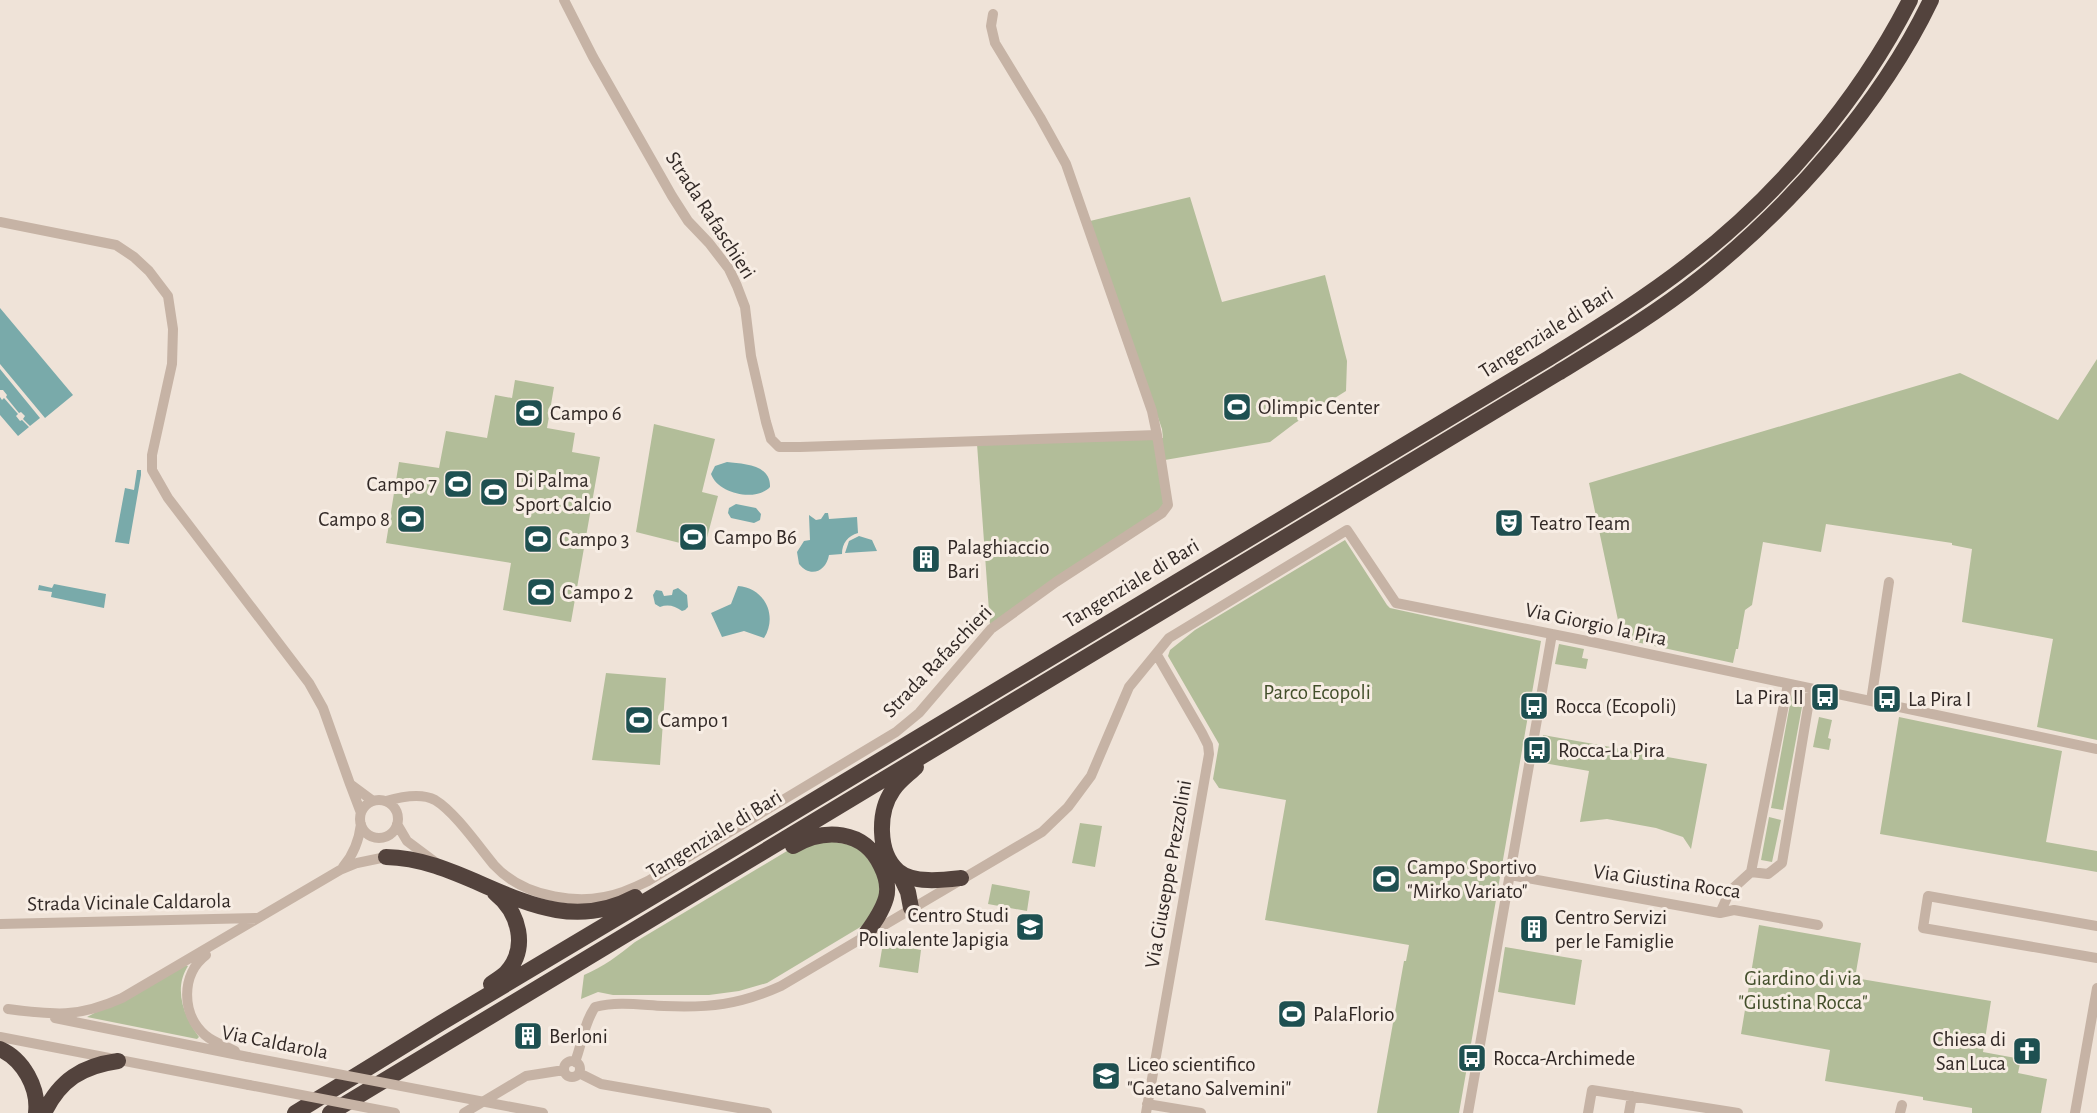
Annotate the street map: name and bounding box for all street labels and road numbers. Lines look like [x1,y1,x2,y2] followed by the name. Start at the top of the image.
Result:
[662,148,759,283] street label: Strada Rafaschieri
[1475,283,1617,382] street label: Tangenziale di Bari
[1060,535,1203,632] street label: Tangenziale di Bari
[1523,599,1669,650] street label: Via Giorgio la Pira
[879,601,996,721] street label: Strada Rafaschieri
[1142,778,1195,970] street label: Via Giuseppe Prezzolini
[643,786,786,883] street label: Tangenziale di Bari
[1592,861,1742,902] street label: Via Giustina Rocca
[27,890,231,915] street label: Strada Vicinale Caldarola
[220,1022,330,1063] street label: Via Caldarola

